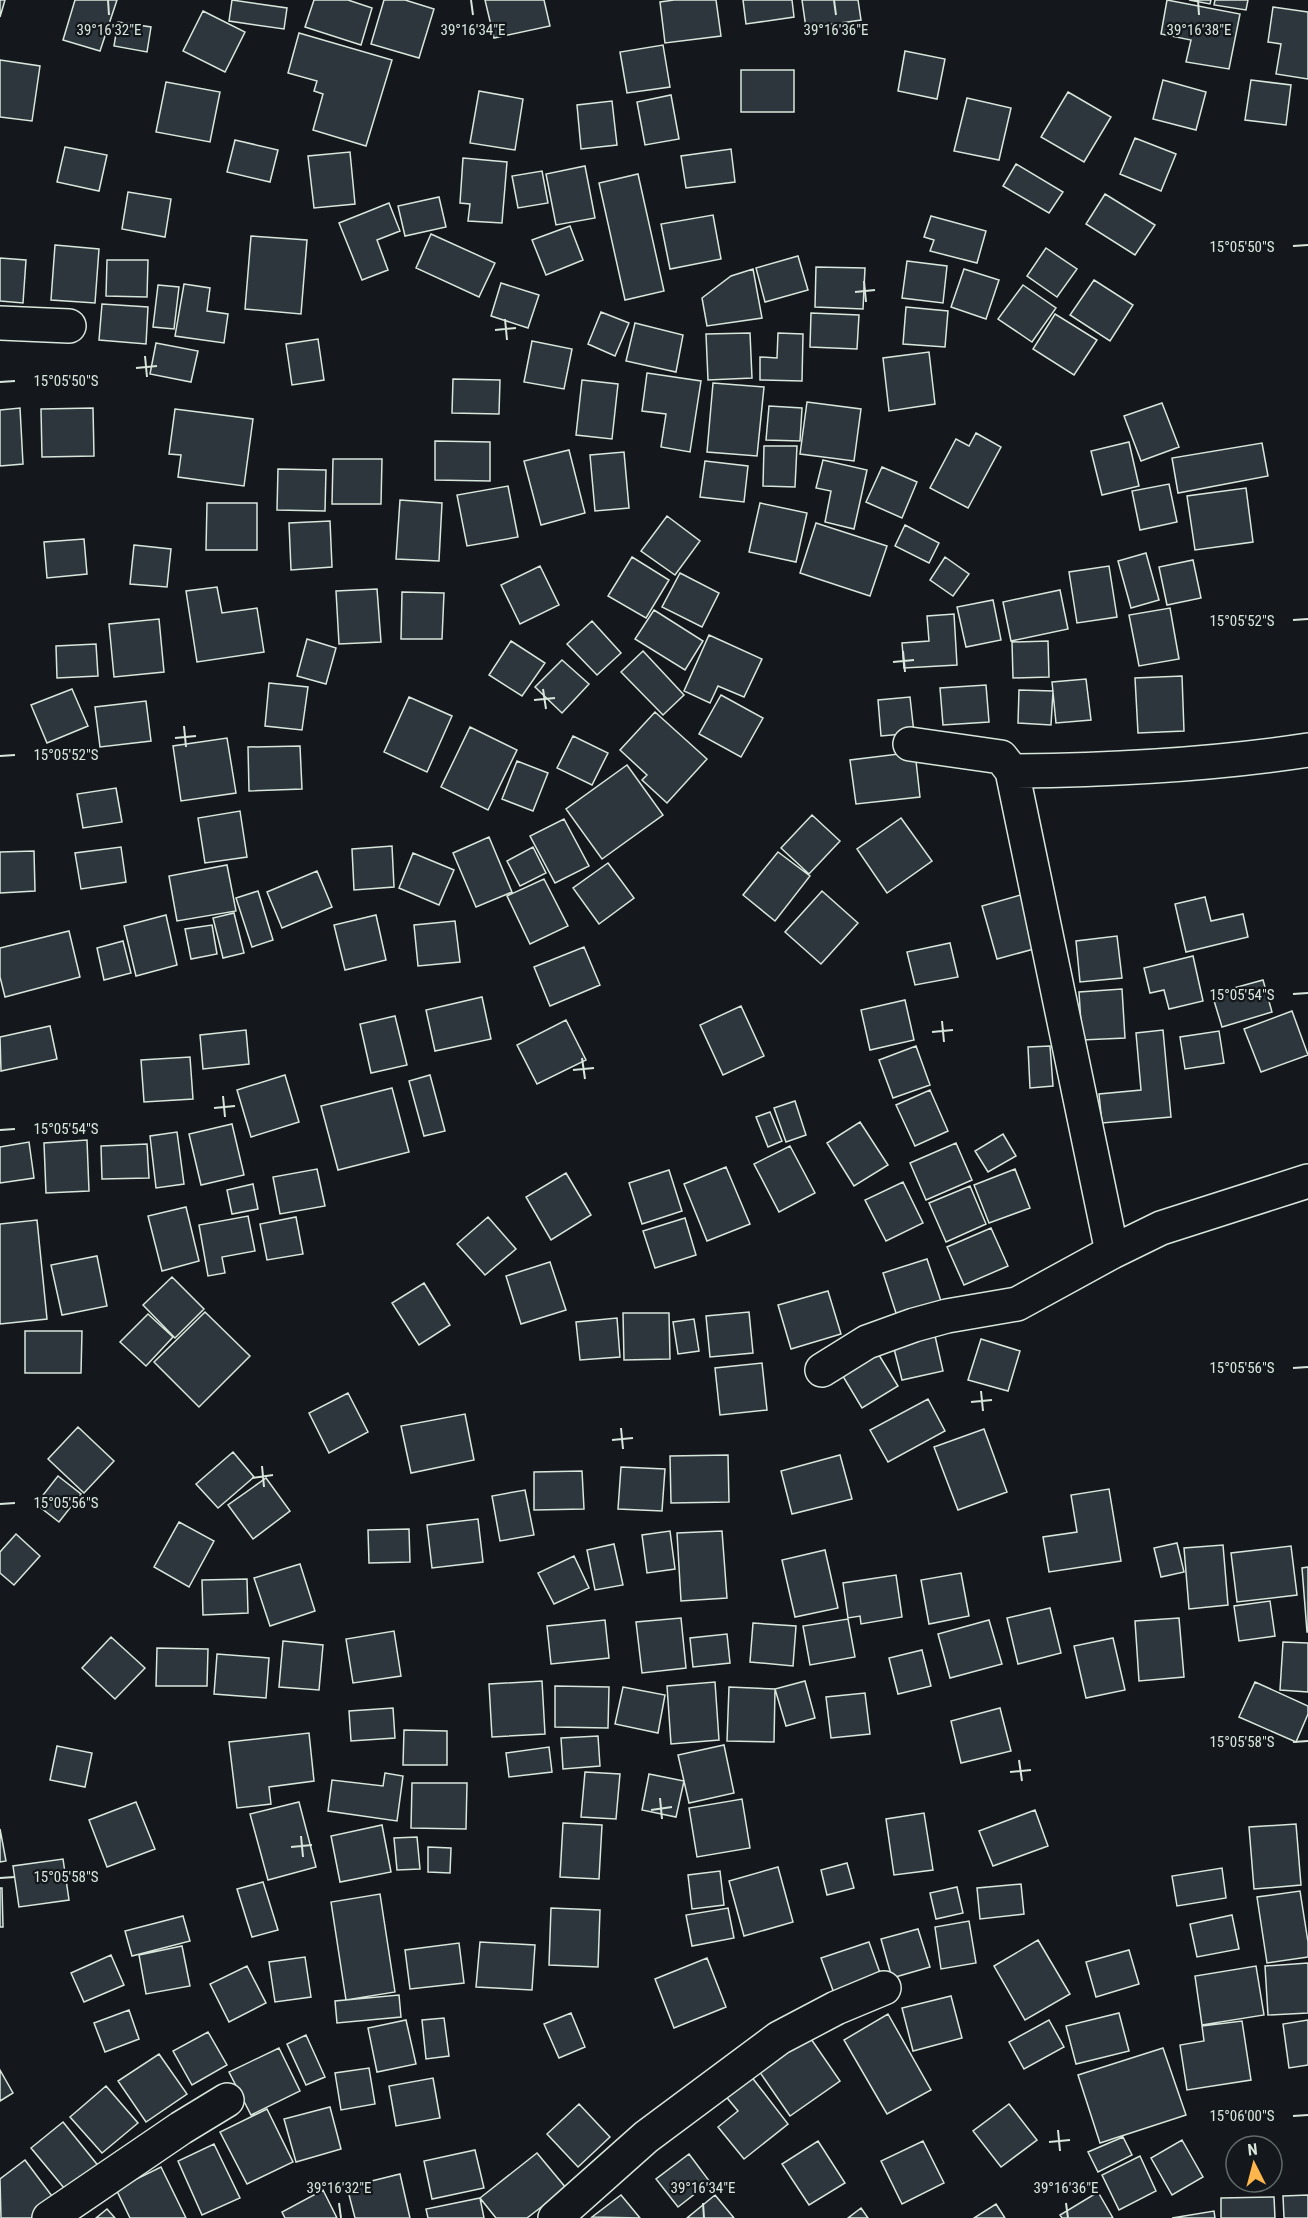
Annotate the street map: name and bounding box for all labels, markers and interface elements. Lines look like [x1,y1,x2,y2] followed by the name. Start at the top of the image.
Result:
[77,21,141,39] text: 39°16'32"E
[441,21,505,39] text: 39°16'34"E
[804,21,868,39] text: 39°16'36"E
[1167,21,1231,39] text: 39°16'38"E
[1209,238,1275,256] text: 15°05'50"S
[33,372,99,390] text: 15°05'50"S
[1209,612,1275,630] text: 15°05'52"S
[33,746,99,764] text: 15°05'52"S
[1209,986,1275,1004] text: 15°05'54"S
[33,1120,99,1138] text: 15°05'54"S
[1209,1359,1275,1377] text: 15°05'56"S
[33,1494,99,1512] text: 15°05'56"S
[1209,1733,1275,1751] text: 15°05'58"S
[33,1868,99,1886] text: 15°05'58"S
[1209,2107,1275,2125] text: 15°06'00"S
[1224,2134,1284,2194] north arrow
[1247,2140,1258,2160] text: N
[307,2179,371,2197] text: 39°16'32"E
[671,2179,735,2197] text: 39°16'34"E
[1034,2179,1098,2197] text: 39°16'36"E

